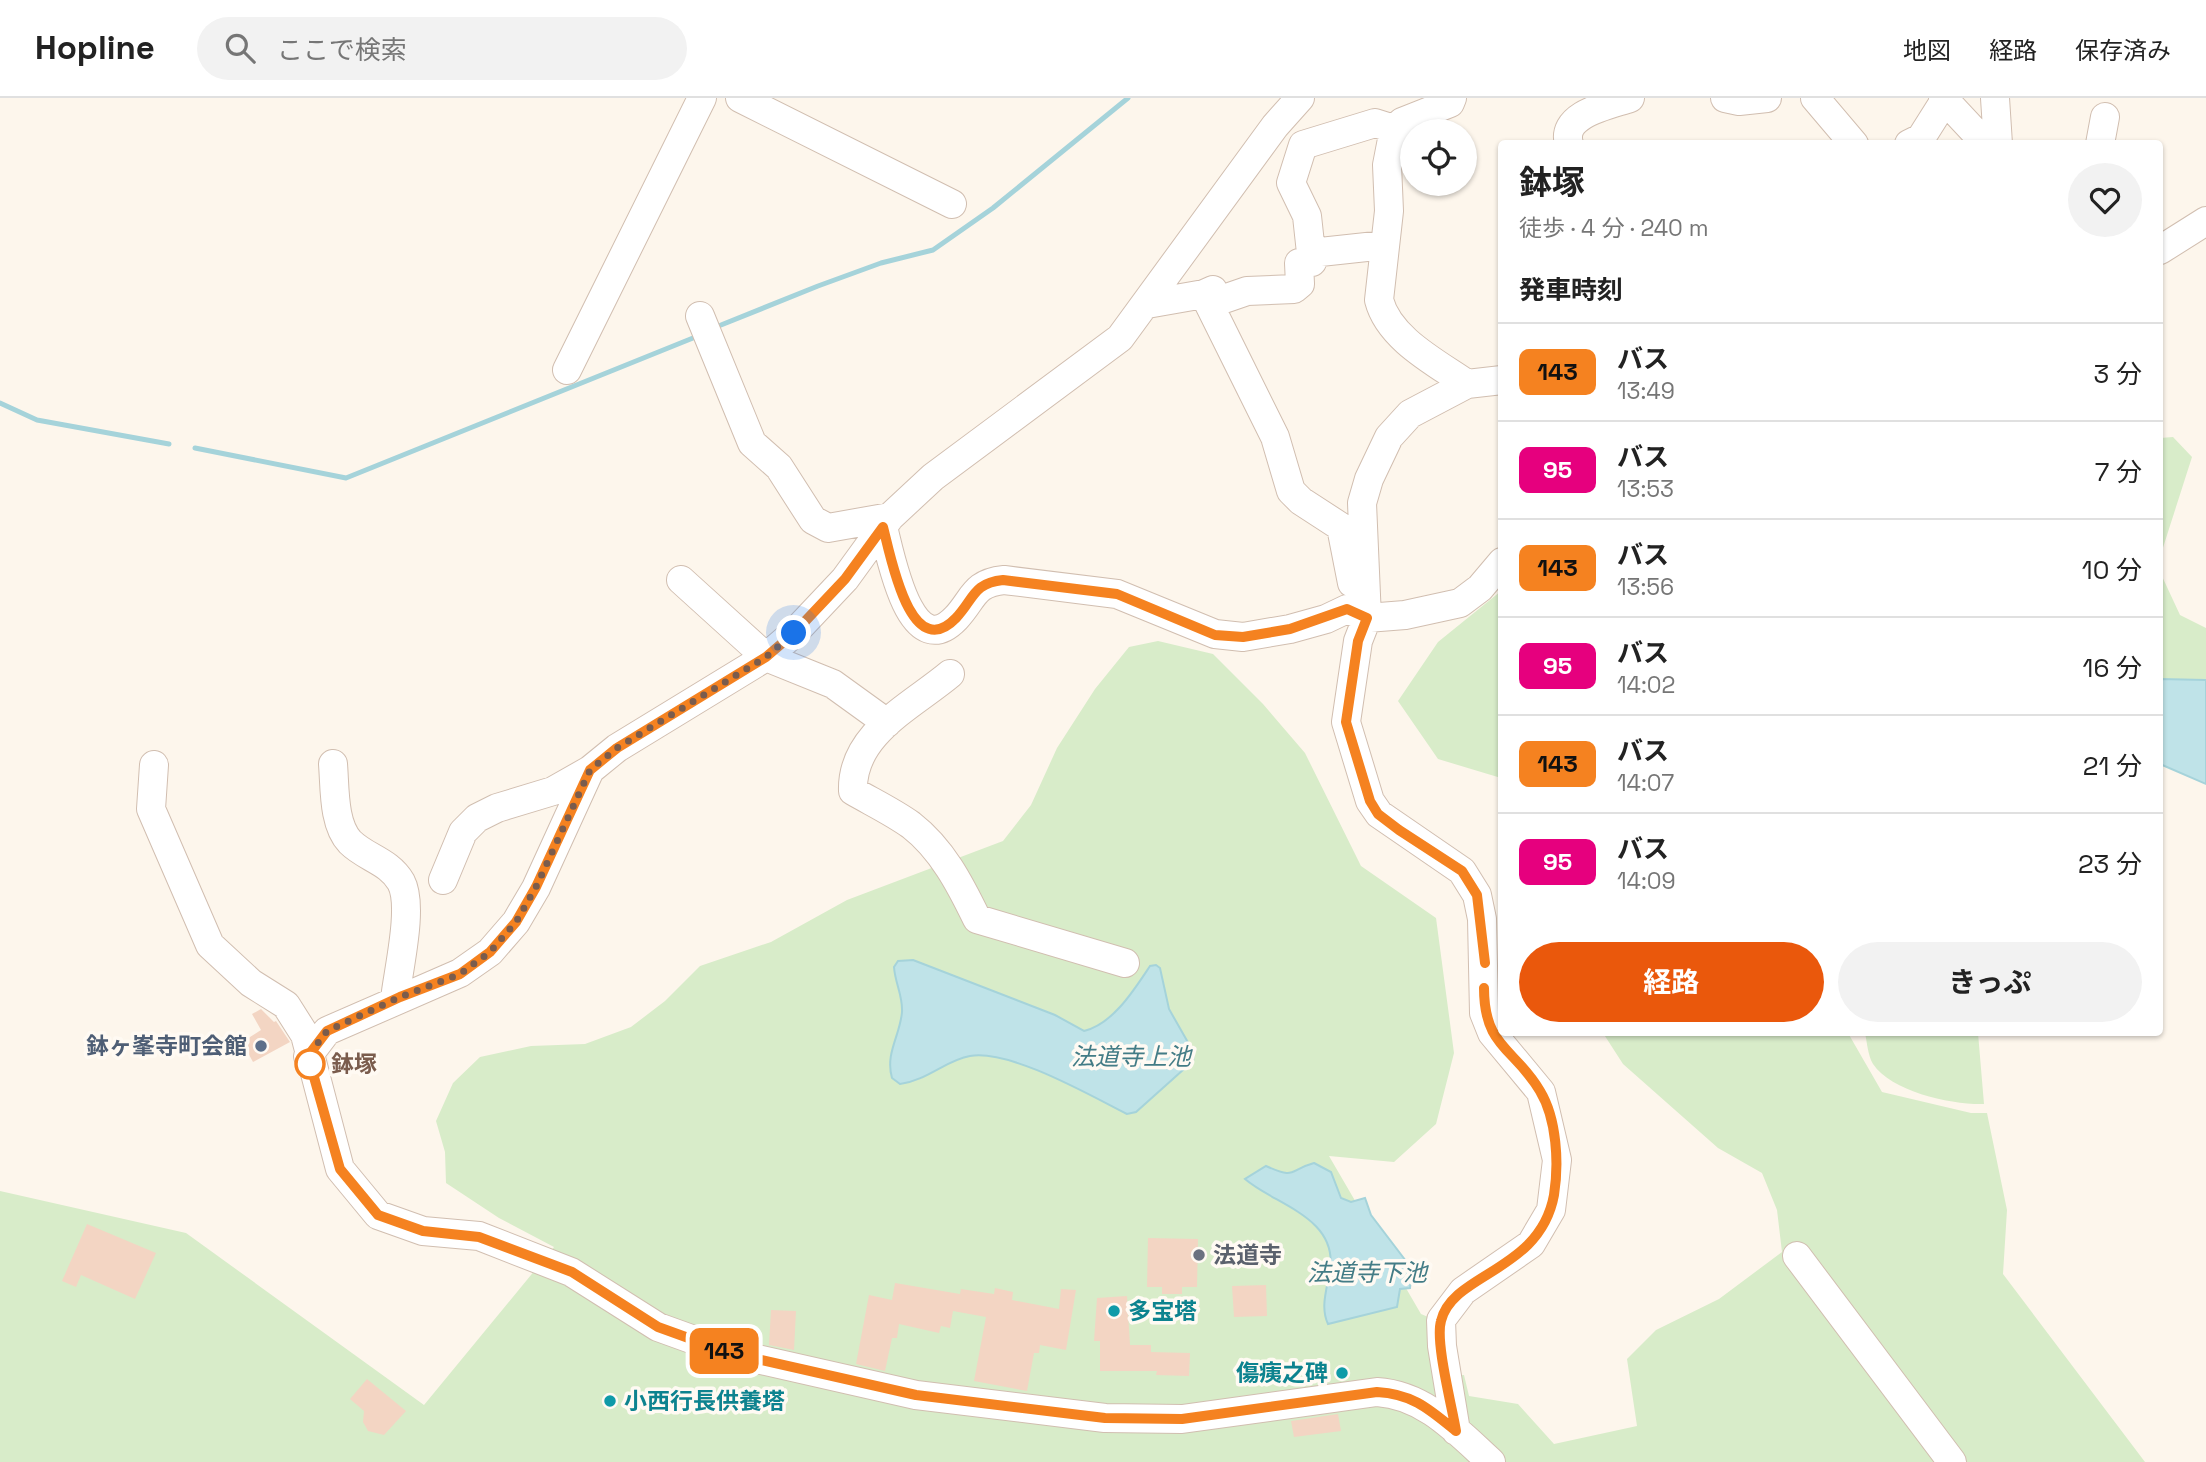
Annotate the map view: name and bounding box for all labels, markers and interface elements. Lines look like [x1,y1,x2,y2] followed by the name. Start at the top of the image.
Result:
[197,17,687,80] search box
[35,27,155,69] text: Hopline
[221,29,259,67] icon: search
[277,33,407,67] text: ここで検索
[1903,35,1951,66] text: 地図
[1989,35,2037,66] text: 経路
[2075,35,2171,66] text: 保存済み
[1400,119,1477,196] map controls
[1400,119,1477,196] button: locate
[1519,162,1585,204] text: 鉢塚
[2068,163,2142,237] button: heart
[1519,213,1709,243] text: 徒歩 · 4 分 · 240 m
[1519,273,1623,307] text: 発車時刻
[1617,342,1669,376] text: バス
[1537,356,1578,387] text: 143
[2094,357,2142,391] text: 3 分
[1617,376,1675,406] text: 13:49
[1617,440,1669,474] text: バス
[1543,454,1572,485] text: 95
[2095,455,2142,489] text: 7 分
[1617,474,1674,504] text: 13:53
[1617,538,1669,572] text: バス
[1537,552,1578,583] text: 143
[2082,553,2142,587] text: 10 分
[1617,572,1674,602] text: 13:56
[776,615,811,650] your location
[1617,636,1669,670] text: バス
[1543,650,1572,681] text: 95
[2083,651,2142,685] text: 16 分
[1617,670,1675,700] text: 14:02
[1617,734,1669,768] text: バス
[1537,748,1578,779] text: 143
[2083,749,2142,783] text: 21 分
[1617,768,1674,798] text: 14:07
[1617,832,1669,866] text: バス
[1543,846,1572,877] text: 95
[2078,847,2142,881] text: 23 分
[1617,866,1676,896] text: 14:09
[1519,942,1824,1022] button: 経路
[1838,942,2142,1022] button: きっぷ
[86,1031,247,1061] place label: 鉢ヶ峯寺町会館
[253,1038,269,1054] marker: 鉢ヶ峯寺町会館
[1071,1041,1193,1072] water label: 法道寺上池
[295,1049,325,1079] marker: 鉢塚
[331,1049,377,1079] place label: 鉢塚
[1213,1240,1282,1270] place label: 法道寺
[1191,1247,1207,1263] marker: 法道寺
[1307,1257,1429,1288] water label: 法道寺下池
[1128,1296,1197,1326] place label: 多宝塔
[1106,1303,1122,1319] marker: 多宝塔
[684,1328,764,1374] line badge: 143
[704,1335,744,1366] text: 143
[1236,1358,1328,1388] place label: 傷痍之碑
[1334,1365,1350,1381] marker: 傷痍之碑
[624,1386,785,1416] place label: 小西行長供養塔
[602,1393,618,1409] marker: 小西行長供養塔

